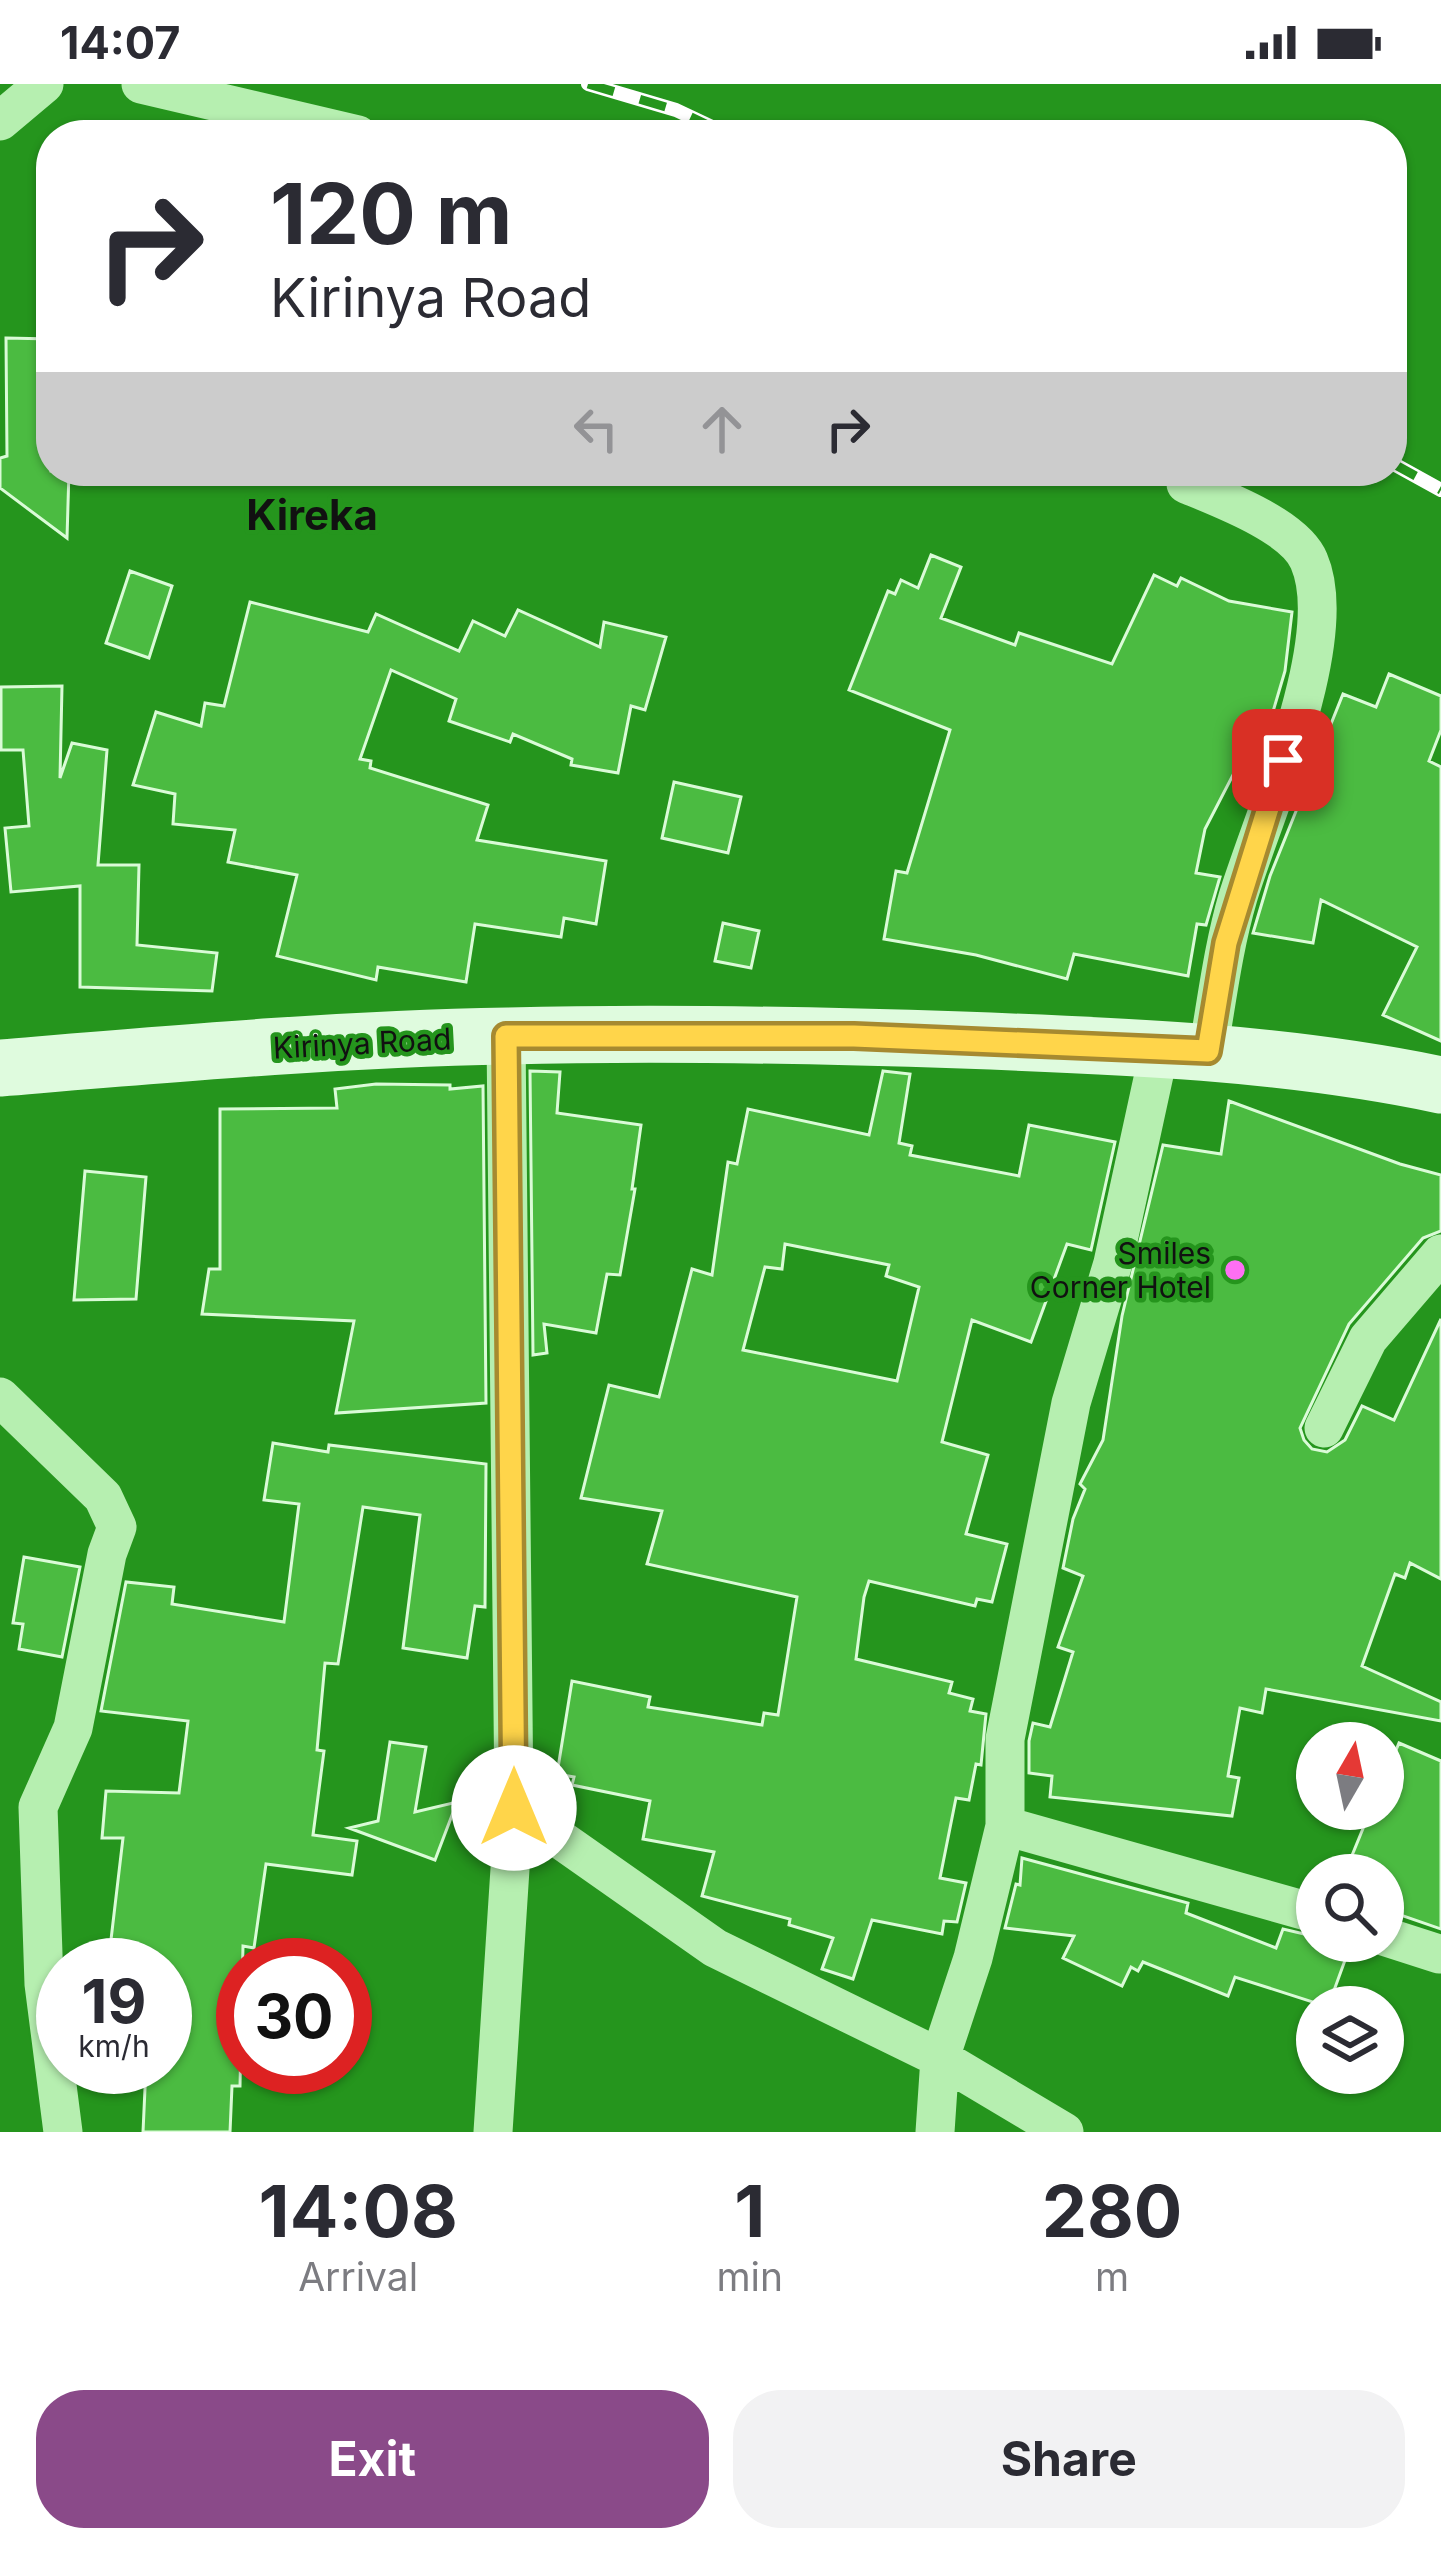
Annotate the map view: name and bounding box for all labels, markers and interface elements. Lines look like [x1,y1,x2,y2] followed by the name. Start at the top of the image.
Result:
[60,15,181,70] text: 14:07
[270,163,512,264] text: 120 m
[72,168,228,324] icon: right
[270,265,591,330] text: Kirinya Road
[563,396,629,462] icon: left
[689,396,755,462] icon: ahead
[815,396,881,462] icon: right
[246,489,378,540] district label: Kireka
[1232,709,1334,811] pin
[1250,727,1316,793] icon: arrive
[272,1020,452,1066] street label: Kirinya Road
[1030,1235,1211,1305] place label: Smiles Corner Hotel
[1222,1257,1248,1283] marker: Smiles Corner Hotel
[1296,1722,1404,1830] north arrow
[1296,1722,1404,2094] map controls
[451,1745,577,1871] position arrow
[1296,1854,1404,1962] button: search
[216,1938,372,2094] speed limit sign: 30
[82,1965,146,2037] text: 19
[1296,1986,1404,2094] button: layers
[78,2028,150,2064] text: km/h
[259,2167,458,2254] text: 14:08
[734,2167,765,2254] text: 1
[1042,2167,1182,2254] text: 280
[298,2253,418,2300] text: Arrival
[716,2253,783,2300] text: min
[1095,2253,1129,2300] text: m
[36,2390,709,2528] button: Exit
[733,2390,1405,2528] button: Share

